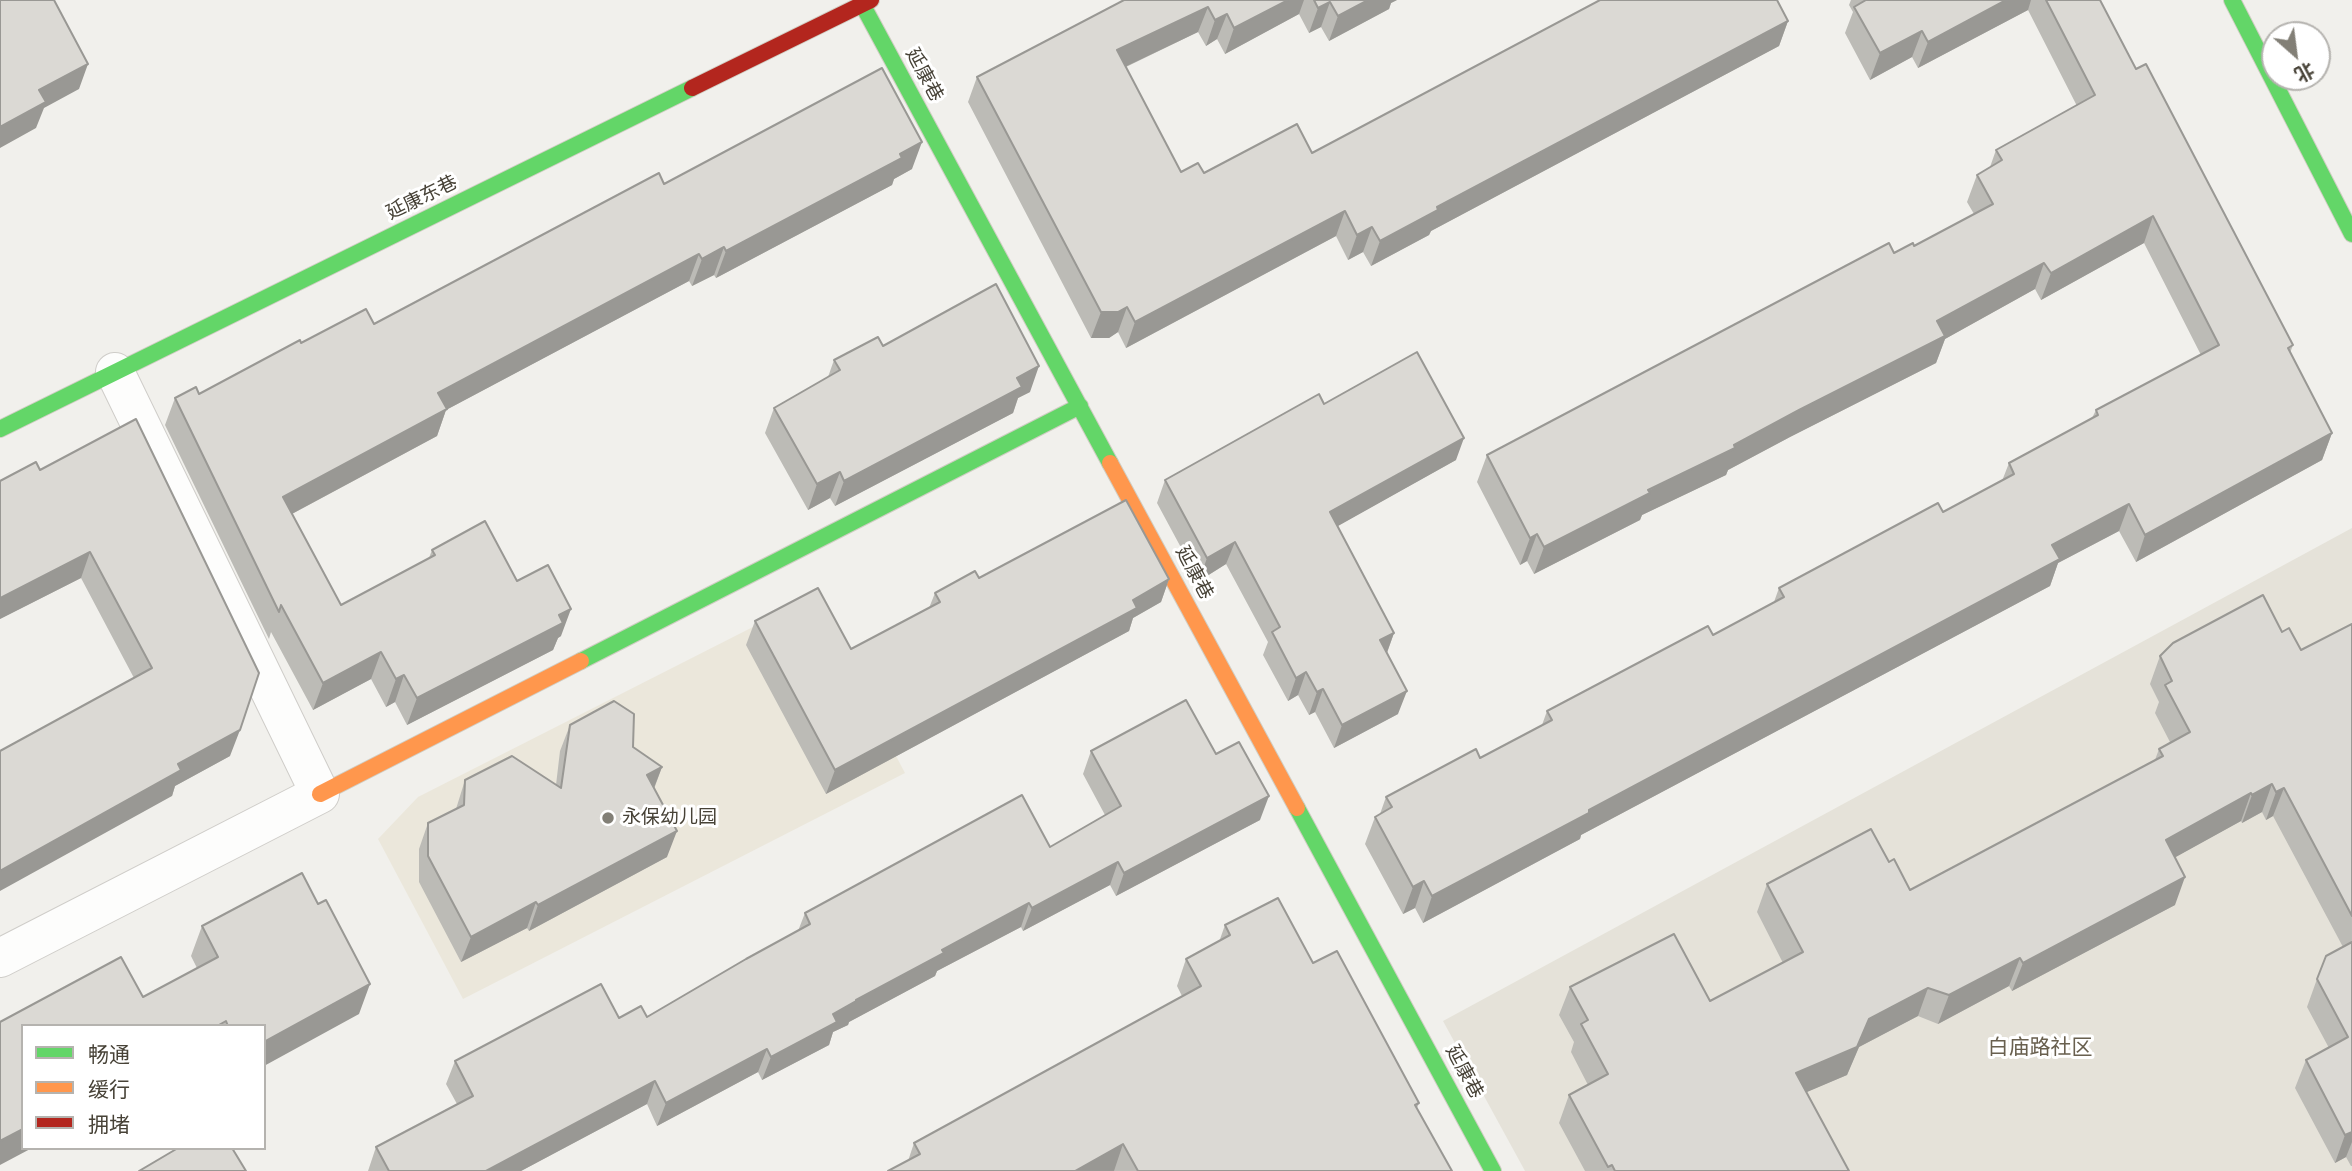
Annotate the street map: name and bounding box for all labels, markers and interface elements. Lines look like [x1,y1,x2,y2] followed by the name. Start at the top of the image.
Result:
[2261,21,2331,91] north arrow
[901,44,947,106] street label: 延康巷
[2290,57,2319,89] text: 北
[383,171,461,225] street label: 延康东巷
[1171,542,1217,604] street label: 延康巷
[622,807,717,829] place label: 永保幼儿园
[600,810,616,826] marker: 永保幼儿园
[21,1024,266,1150] legend
[1988,1035,2092,1061] district label: 白庙路社区
[88,1040,130,1068] text: 畅通
[1441,1041,1487,1103] street label: 延康巷
[88,1075,130,1103] text: 缓行
[88,1110,130,1138] text: 拥堵

